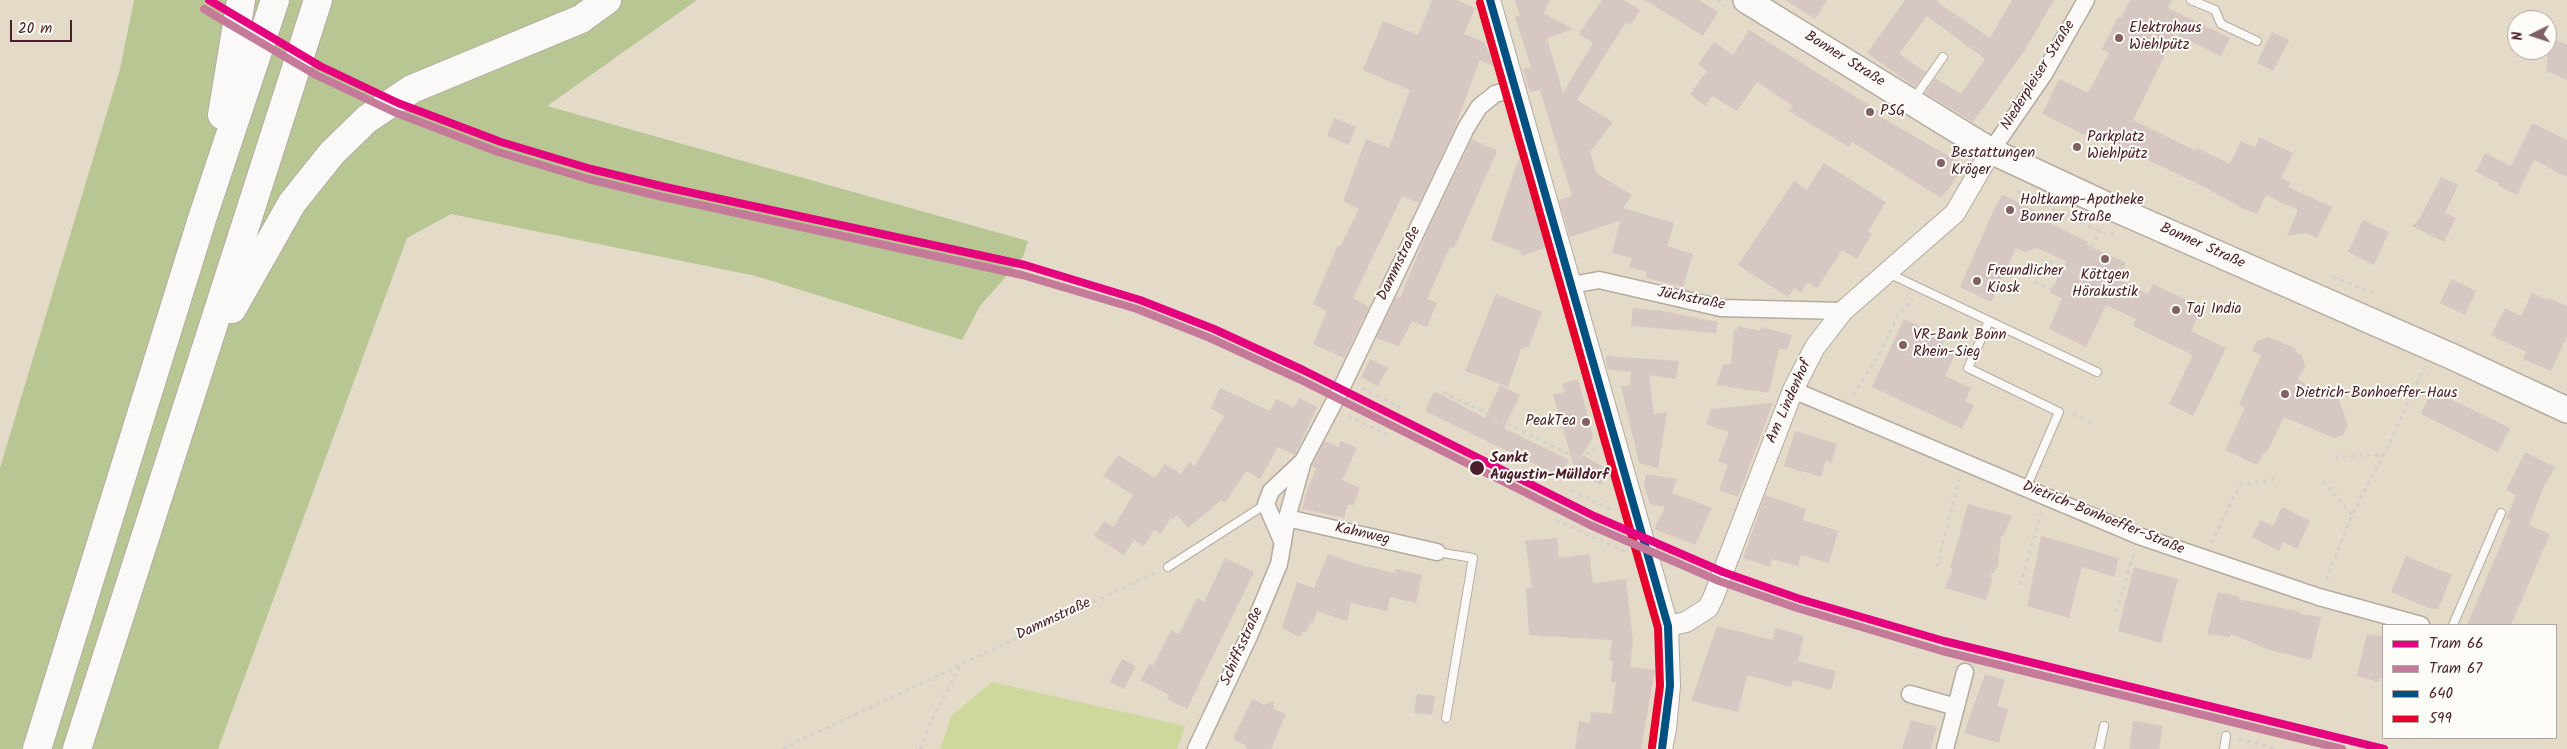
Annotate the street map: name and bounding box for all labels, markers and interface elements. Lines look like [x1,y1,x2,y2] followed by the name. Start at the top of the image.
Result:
[12,10,75,42] scale bar
[2507,10,2557,60] north arrow
[18,17,52,41] text: 20 m
[1998,18,2080,134] street label: Niederpleiser Straße
[2129,20,2201,55] place label: Elektrohaus Wiehlpütz
[1800,28,1888,92] street label: Bonner Straße
[2507,31,2529,41] text: N
[2113,32,2125,44] marker: Elektrohaus Wiehlpütz
[1880,103,1905,121] place label: PSG
[1864,106,1876,118] marker: PSG
[2087,129,2148,164] place label: Parkplatz Wiehlpütz
[2071,141,2083,153] marker: Parkplatz Wiehlpütz
[1951,145,2035,180] place label: Bestattungen Kröger
[1935,157,1947,169] marker: Bestattungen Kröger
[2020,192,2144,227] place label: Holtkamp-Apotheke Bonner Straße
[2004,204,2016,216] marker: Holtkamp-Apotheke Bonner Straße
[2157,220,2247,274] street label: Bonner Straße
[1374,224,1426,304] street label: Dammstraße
[2099,253,2111,265] marker: Köttgen Hörakustik
[1987,263,2063,298] place label: Freundlicher Kiosk
[2072,267,2138,302] place label: Köttgen Hörakustik
[1971,275,1983,287] marker: Freundlicher Kiosk
[1656,285,1726,315] street label: Jüchstraße
[2186,301,2242,319] place label: Taj India
[2170,304,2182,316] marker: Taj India
[1913,327,2007,362] place label: VR-Bank Bonn Rhein-Sieg
[1897,339,1909,351] marker: VR-Bank Bonn Rhein-Sieg
[1764,357,1816,447] street label: Am Lindenhof
[2295,385,2457,403] place label: Dietrich-Bonhoeffer-Haus
[2279,388,2291,400] marker: Dietrich-Bonhoeffer-Haus
[1525,413,1576,431] place label: PeakTea
[1580,416,1592,428] marker: PeakTea
[1490,450,1609,485] place label: Sankt Augustin-Mülldorf
[1468,459,1486,477] marker: Sankt Augustin-Mülldorf
[2019,478,2187,560] street label: Dietrich-Bonhoeffer-Straße
[1333,520,1391,550] street label: Kahnweg
[1014,595,1094,645] street label: Dammstraße
[1218,605,1268,689] street label: Schiffsstraße
[2382,624,2557,739] legend
[2429,632,2484,656] text: Tram 66
[2429,657,2482,681] text: Tram 67
[2429,682,2453,706] text: 640
[2429,707,2452,731] text: 599

